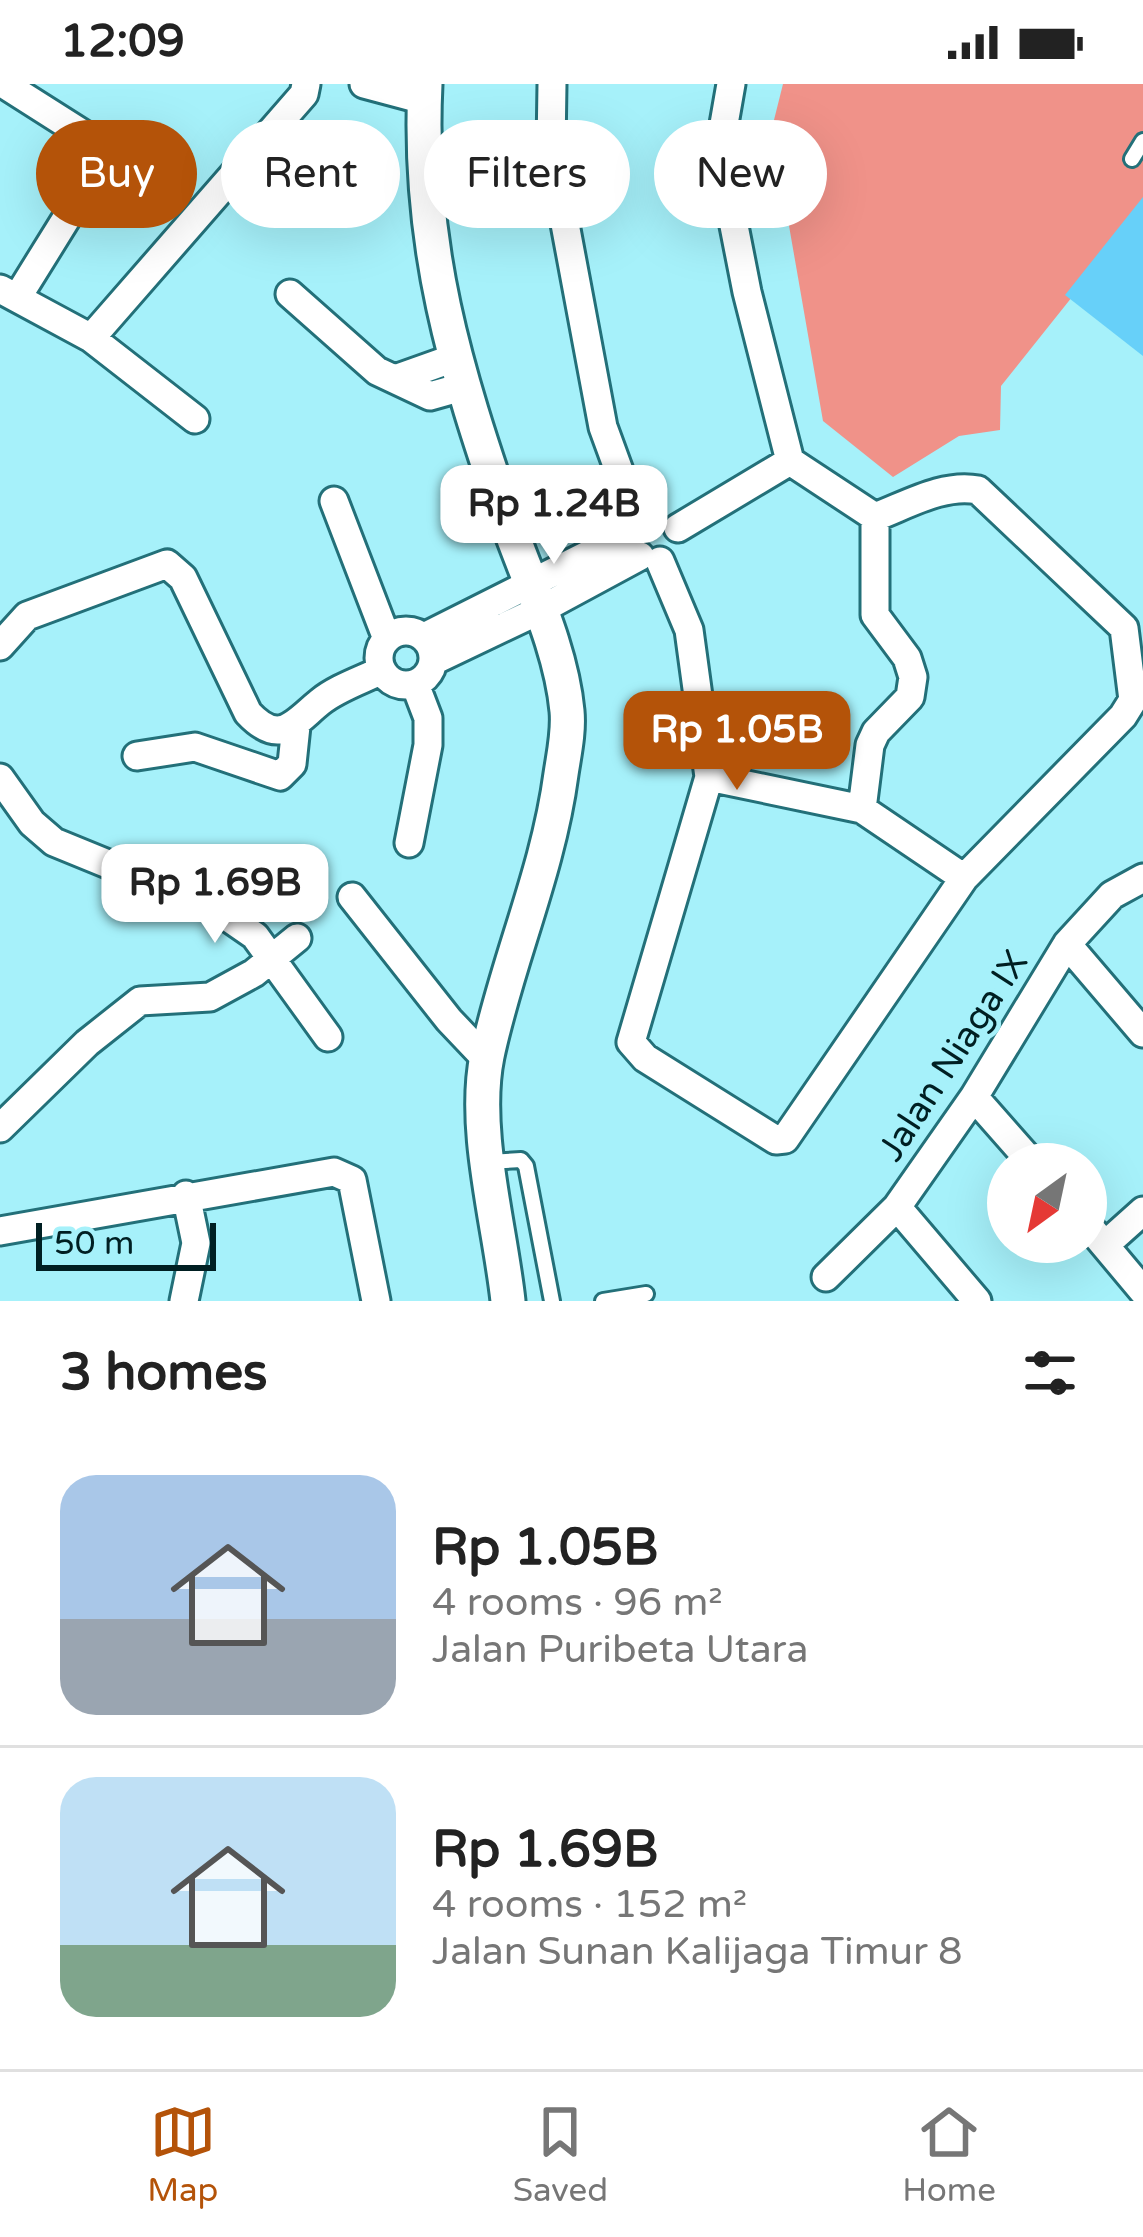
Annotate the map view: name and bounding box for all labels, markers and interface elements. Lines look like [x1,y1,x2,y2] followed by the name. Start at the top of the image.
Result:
[60,15,185,69] text: 12:09
[36,120,197,228] chip: Buy
[221,120,400,228] chip: Rent
[424,120,630,228] chip: Filters
[654,120,827,228] chip: New
[430,465,678,567] pin: Rp 1.24B
[467,480,641,527] text: Rp 1.24B
[613,691,861,793] pin: Rp 1.05B
[650,706,824,753] text: Rp 1.05B
[91,844,339,946] pin: Rp 1.69B
[128,859,302,906] text: Rp 1.69B
[869,943,1037,1169] street label: Jalan Niaga IX
[987,1143,1107,1263] north arrow
[987,1143,1107,1263] map controls
[36,1217,216,1270] scale bar
[54,1224,134,1263] text: 50 m
[1017,1340,1083,1406] icon: filters
[60,1342,268,1404] text: 3 homes
[432,1517,658,1579] text: Rp 1.05B
[156,1523,300,1667] icon: home
[432,1579,723,1626] text: 4 rooms · 96 m²
[432,1626,808,1673] text: Jalan Puribeta Utara
[432,1819,658,1881] text: Rp 1.69B
[156,1825,300,1969] icon: home
[432,1881,747,1928] text: 4 rooms · 152 m²
[432,1928,963,1975] text: Jalan Sunan Kalijaga Timur 8
[147,2099,218,2210] tab: Map
[513,2099,608,2210] tab: Saved
[902,2099,996,2210] tab: Home

